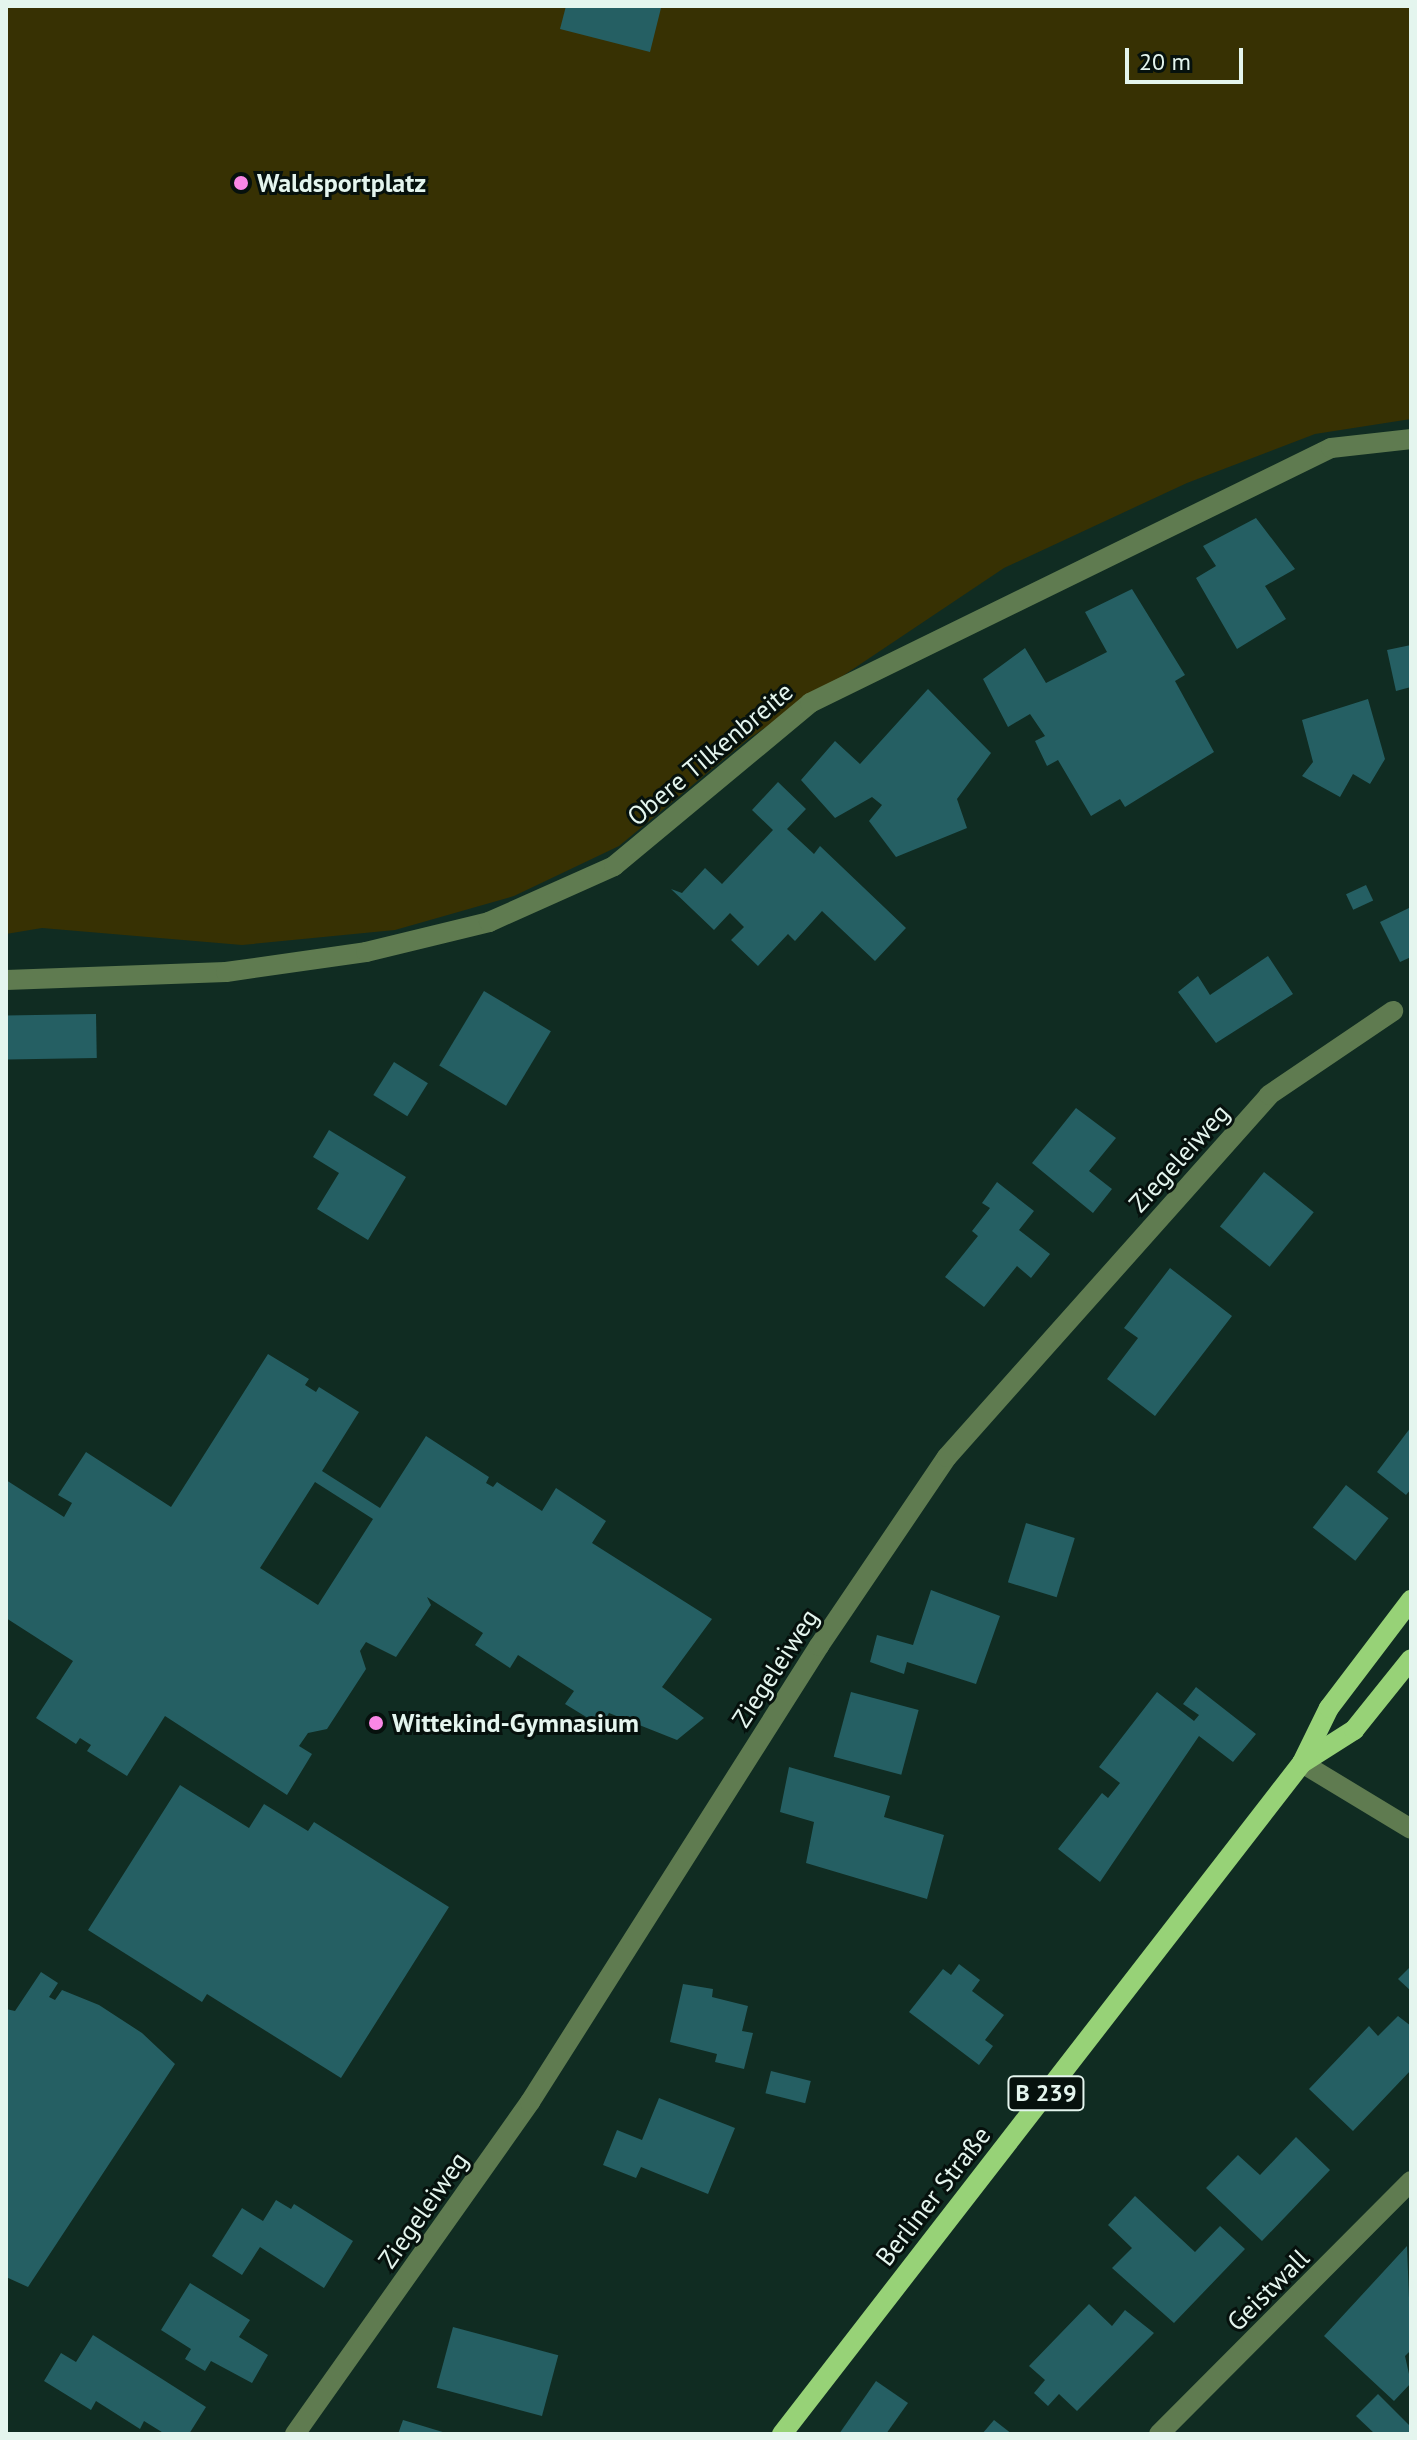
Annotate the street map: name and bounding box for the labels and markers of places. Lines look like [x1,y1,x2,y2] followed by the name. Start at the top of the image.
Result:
[257,167,426,199] place label: Waldsportplatz
[232,174,250,192] marker: Waldsportplatz
[392,1707,639,1739] place label: Wittekind-Gymnasium
[367,1714,385,1732] marker: Wittekind-Gymnasium

